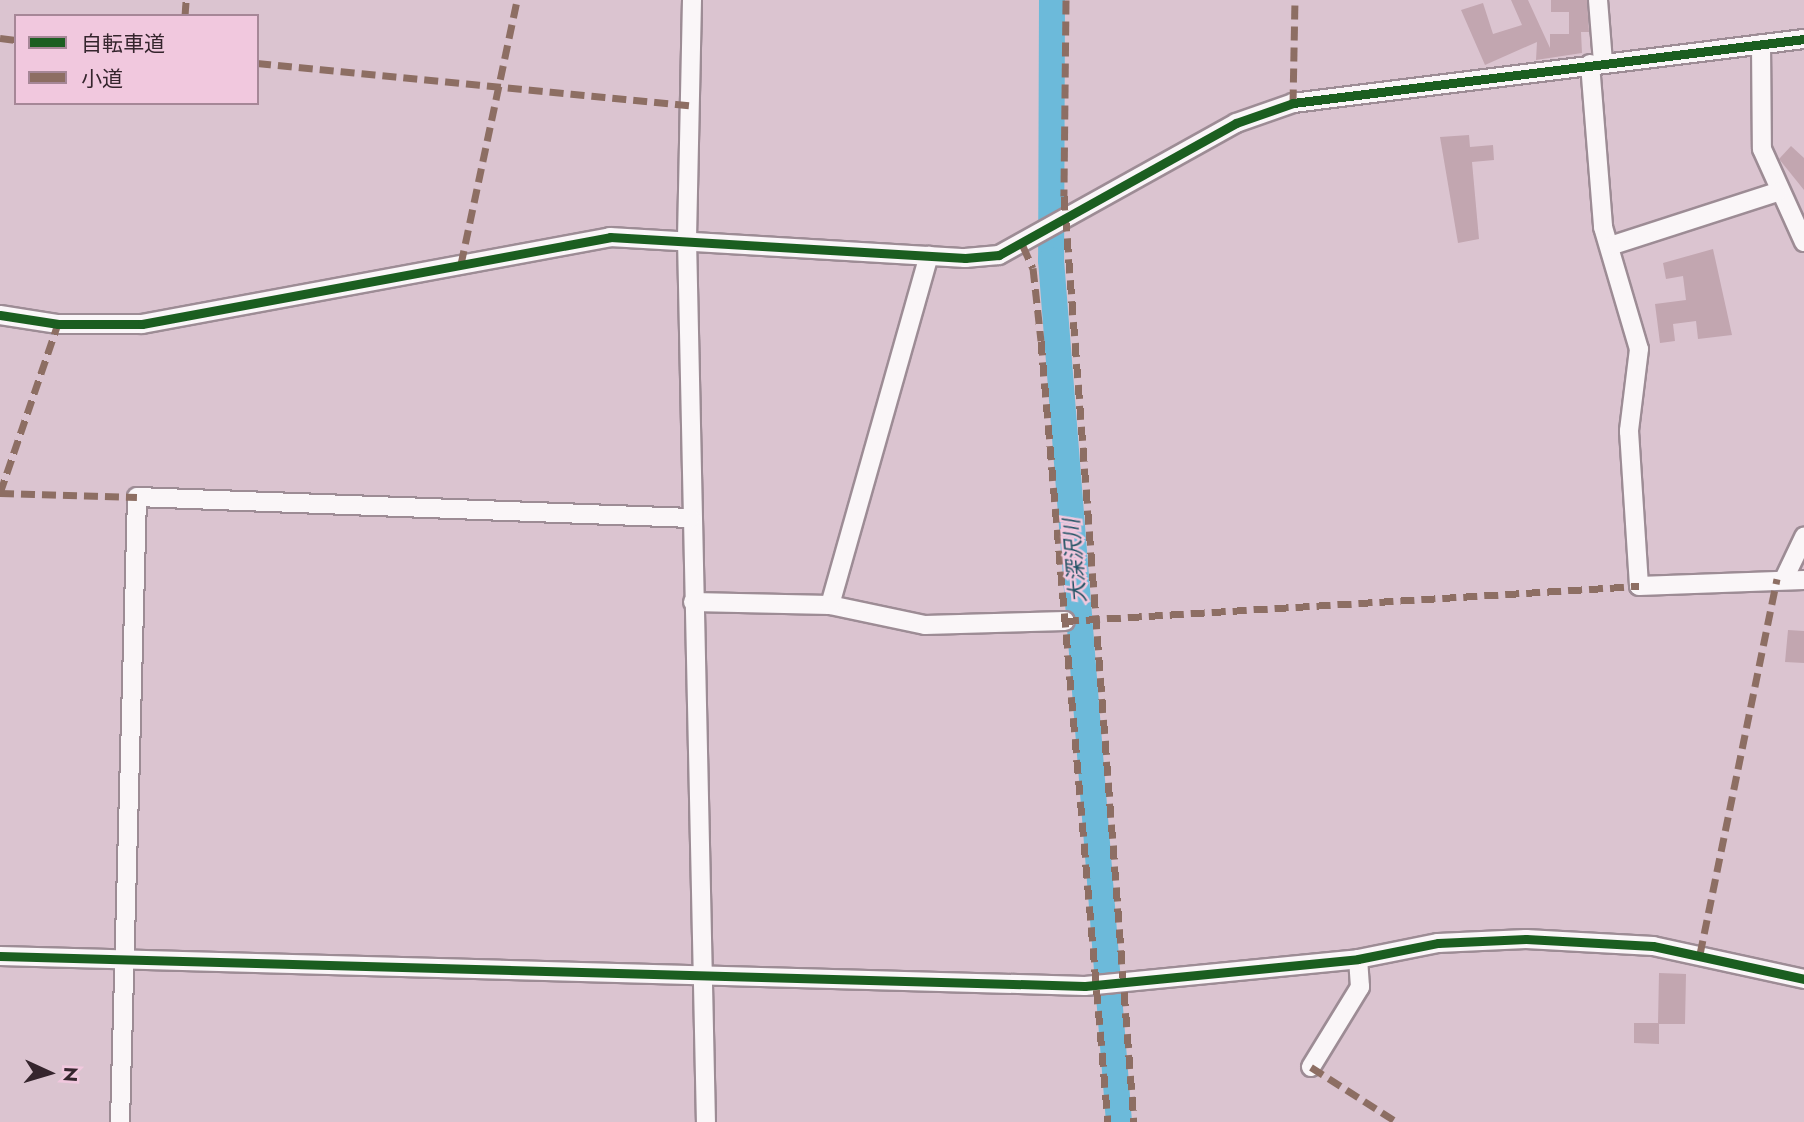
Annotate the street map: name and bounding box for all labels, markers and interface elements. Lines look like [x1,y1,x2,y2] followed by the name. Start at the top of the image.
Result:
[14,14,259,105] legend
[81,29,165,59] text: 自転車道
[81,64,123,94] text: 小道
[1059,518,1091,604] water label: 大深沢川
[14,1038,84,1108] north arrow
[56,1066,84,1083] text: N

